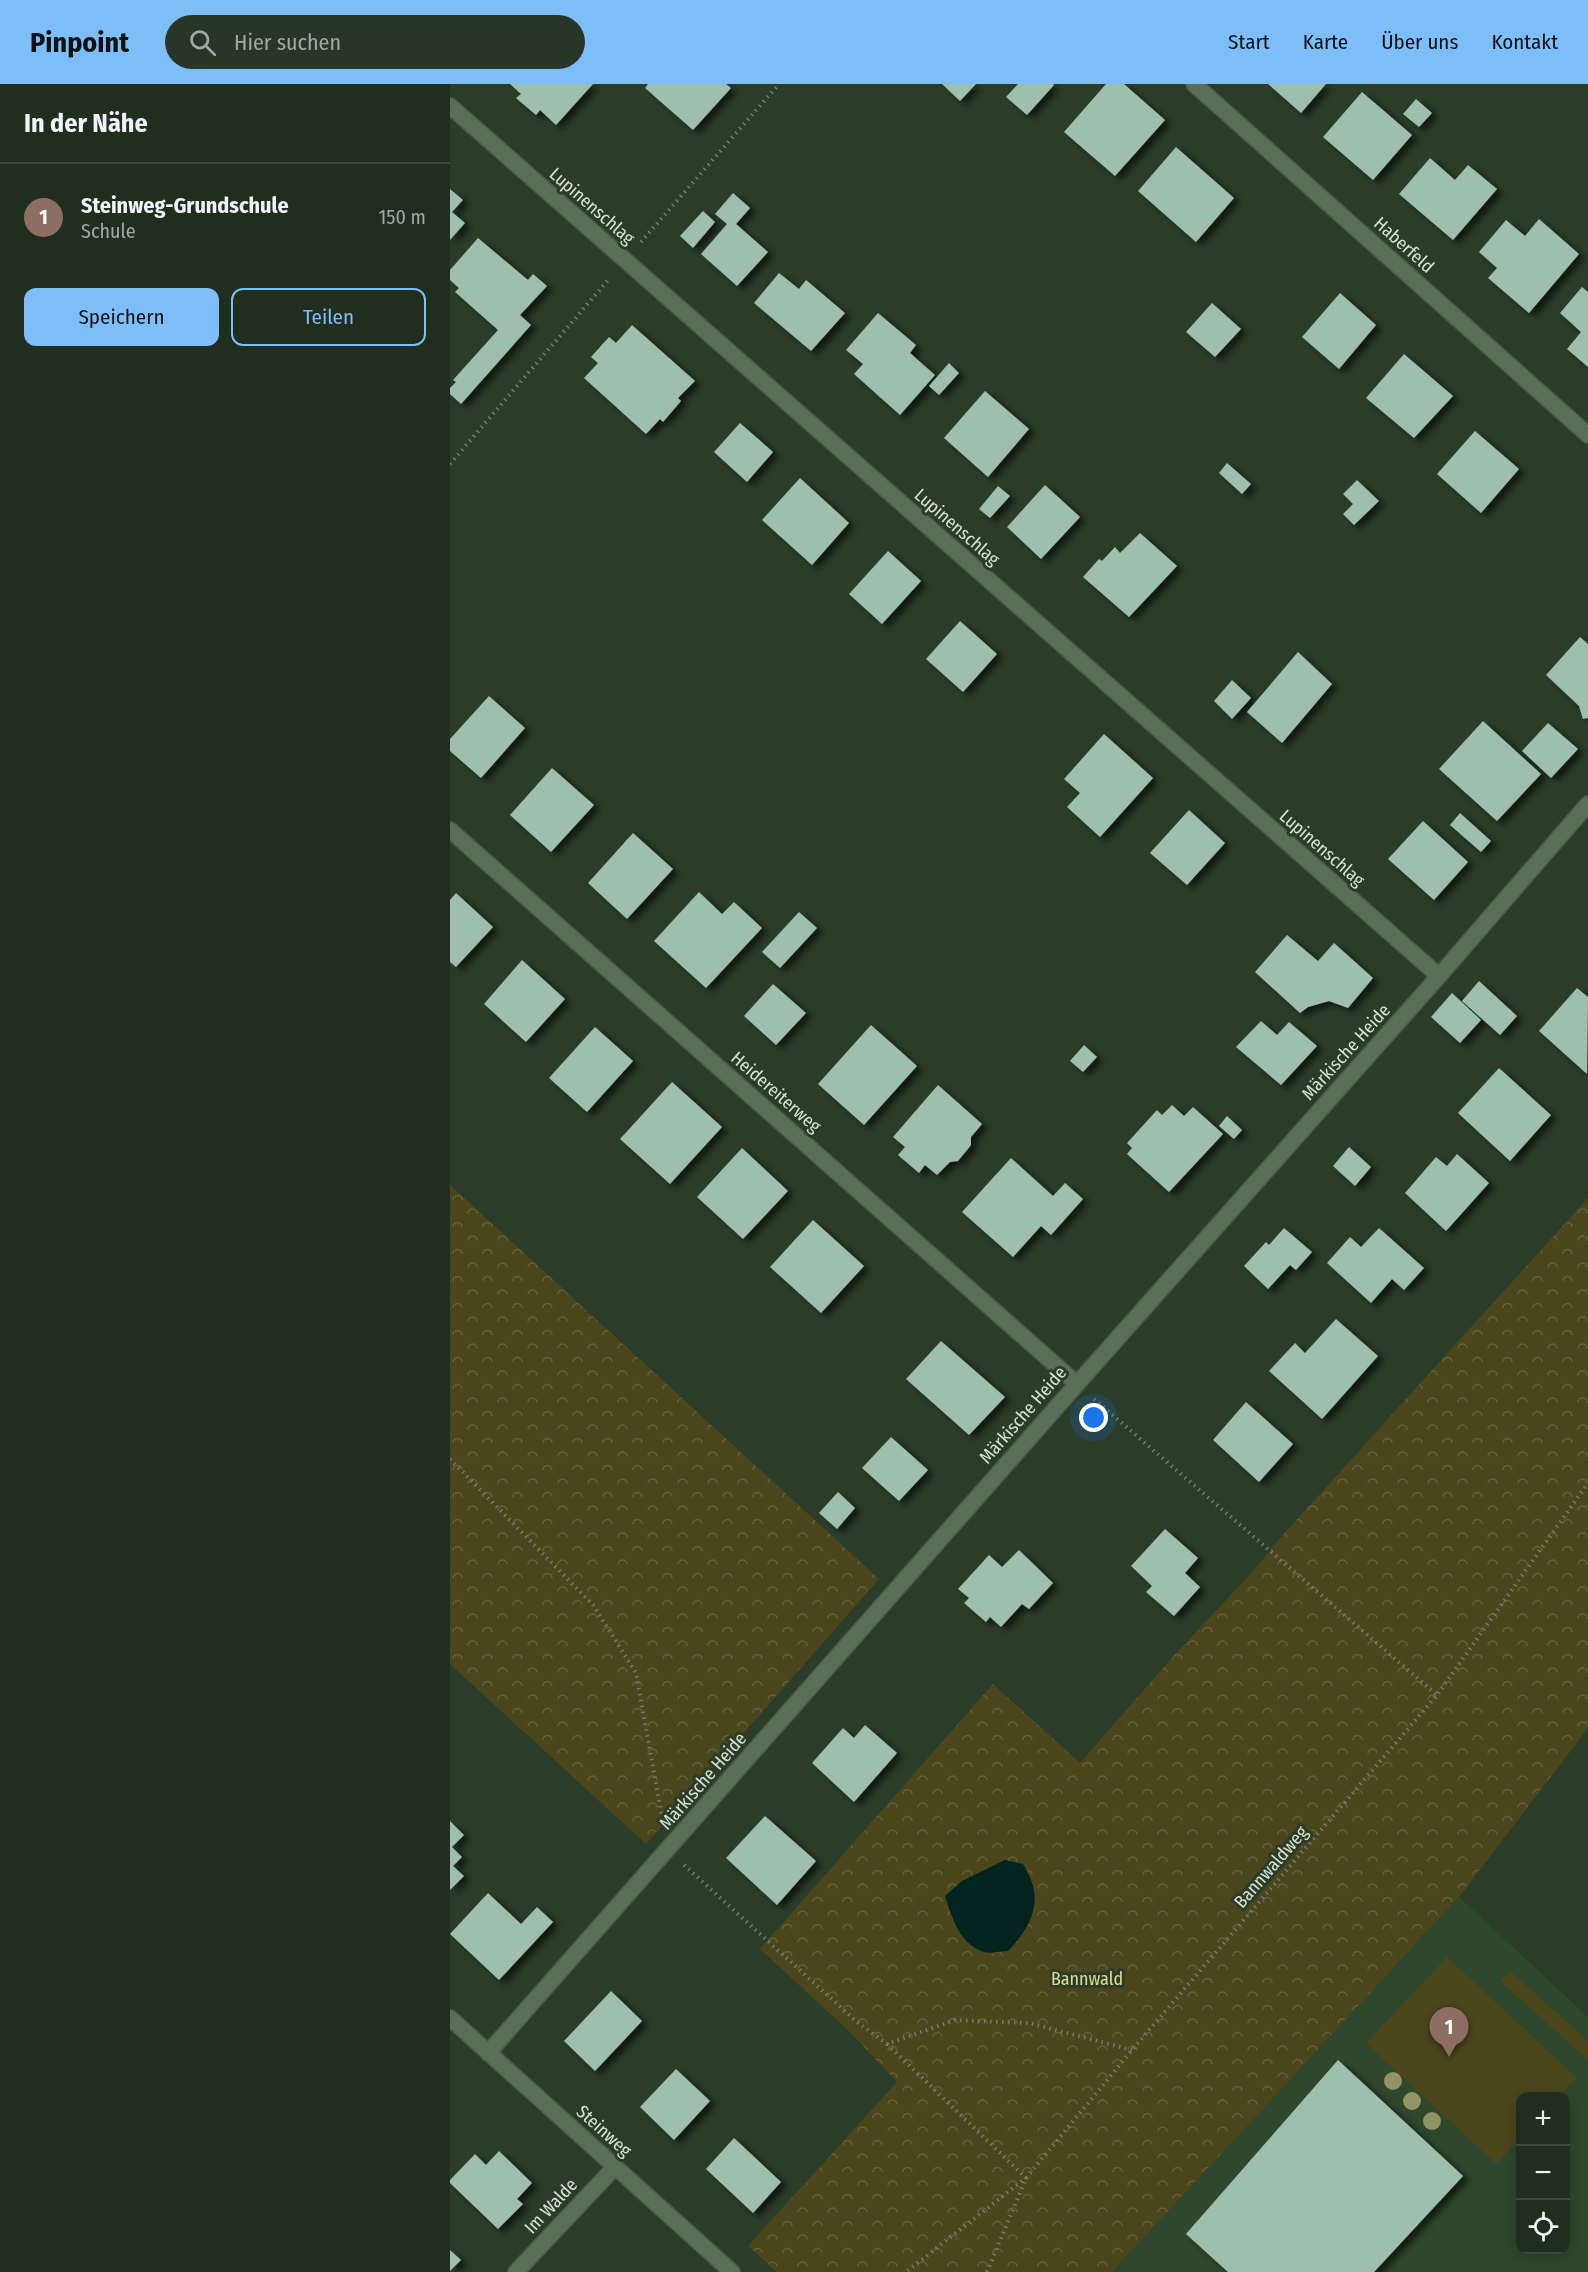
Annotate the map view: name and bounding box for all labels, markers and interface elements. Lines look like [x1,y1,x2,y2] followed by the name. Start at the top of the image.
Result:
[165,15,585,69] search box
[30,26,129,59] text: Pinpoint
[186,26,219,59] icon: search
[234,29,341,56] text: Hier suchen
[1228,29,1270,55] text: Start
[1303,29,1348,55] text: Karte
[1381,29,1458,55] text: Über uns
[1491,29,1558,55] text: Kontakt
[24,108,148,139] text: In der Nähe
[545,163,640,249] street label: Lupinenschlag
[81,192,289,219] text: Steinweg-Grundschule
[39,205,48,229] text: 1
[379,205,426,229] text: 150 m
[1370,212,1438,278] street label: Haberfeld
[81,219,136,243] text: Schule
[24,288,219,346] button: Speichern
[231,288,426,346] button: Teilen
[910,484,1005,570] street label: Lupinenschlag
[1275,805,1370,891] street label: Lupinenschlag
[1297,999,1395,1105] street label: Märkische Heide
[727,1047,826,1137] street label: Heidereiterweg
[975,1362,1071,1468] street label: Märkische Heide
[1079,1403,1108,1432] your location
[655,1728,751,1834] street label: Märkische Heide
[1229,1821,1313,1912] street label: Bannwaldweg
[1051,1968,1123,1990] park label: Bannwald
[1430,2008,1468,2057] pin: 1
[1516,2092,1570,2254] map controls
[1516,2092,1570,2146] button: +
[572,2101,637,2162] street label: Steinweg
[1516,2146,1570,2200] button: −
[520,2174,582,2238] street label: Im Walde
[1516,2200,1570,2254] button: locate

